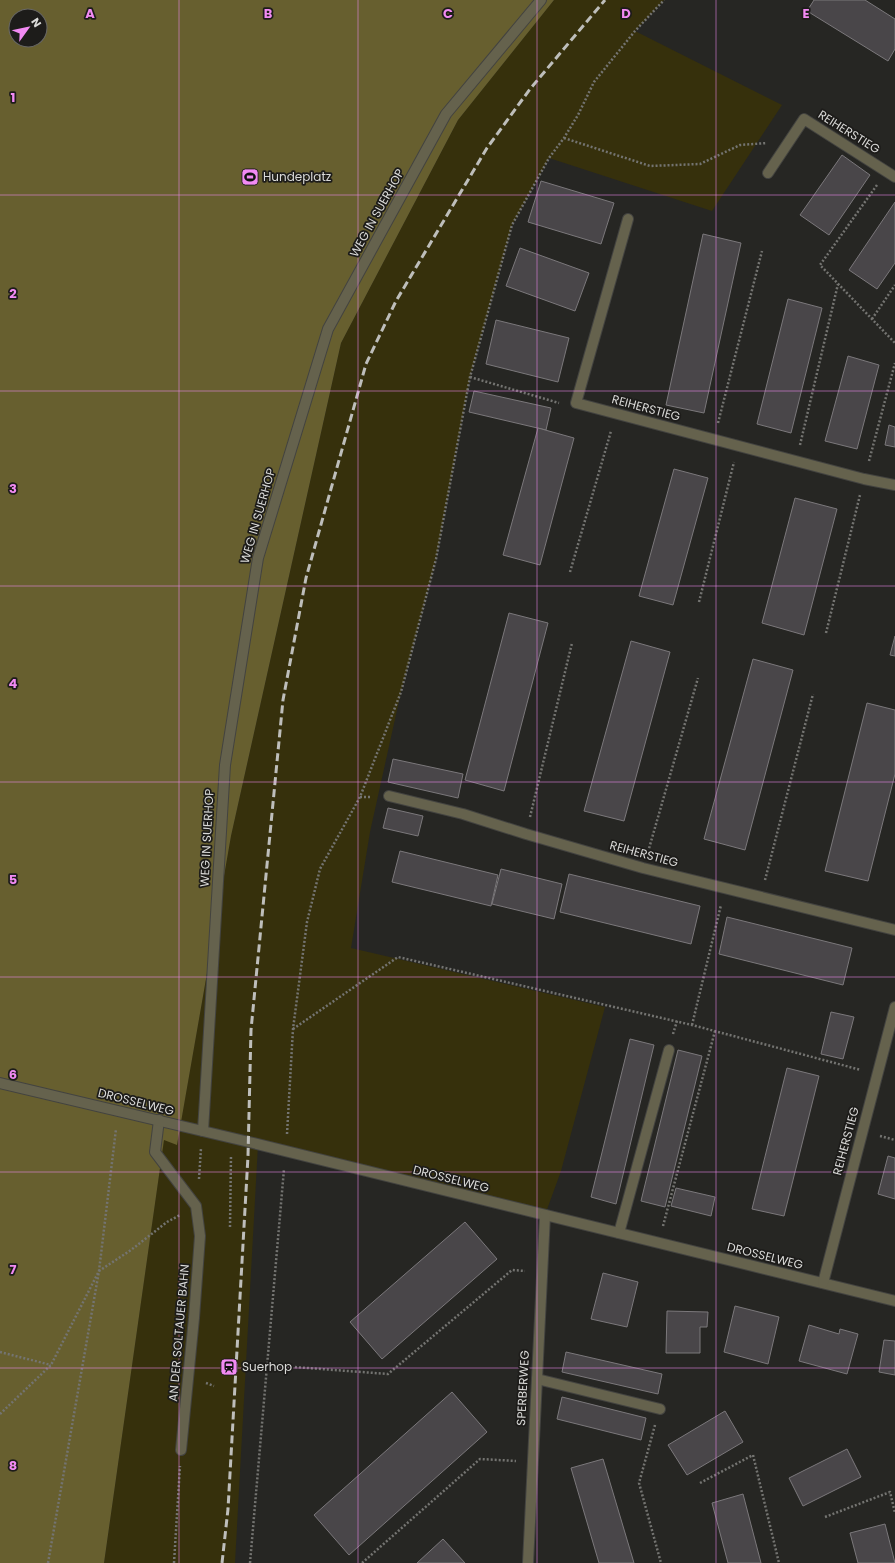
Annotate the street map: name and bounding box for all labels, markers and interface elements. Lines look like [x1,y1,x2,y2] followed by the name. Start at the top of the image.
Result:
[85,4,95,23] text: A
[264,4,273,23] text: B
[443,4,453,23] text: C
[621,4,631,23] text: D
[802,4,810,23] text: E
[8,8,48,48] north arrow
[27,15,45,30] text: N
[11,88,15,107] text: 1
[815,106,884,157] street label: REIHERSTIEG
[345,166,408,260] street label: WEG IN SUERHOP
[240,167,260,187] sports icon: Hundeplatz
[263,168,331,185] place label: Hundeplatz
[9,284,17,303] text: 2
[610,390,682,425] street label: REIHERSTIEG
[236,466,279,565] street label: WEG IN SUERHOP
[9,479,17,498] text: 3
[9,674,18,693] text: 4
[195,788,218,887] street label: WEG IN SUERHOP
[608,836,680,871] street label: REIHERSTIEG
[9,870,17,889] text: 5
[9,1065,17,1084] text: 6
[96,1084,176,1119] street label: DROSSELWEG
[828,1105,863,1177] street label: REIHERSTIEG
[411,1161,491,1196] street label: DROSSELWEG
[725,1238,805,1273] street label: DROSSELWEG
[10,1260,17,1279] text: 7
[164,1263,193,1402] street label: AN DER SOLTAUER BAHN
[512,1350,533,1426] street label: SPERBERWEG
[219,1357,239,1377] station icon: Suerhop
[242,1358,292,1375] place label: Suerhop
[9,1456,17,1475] text: 8

